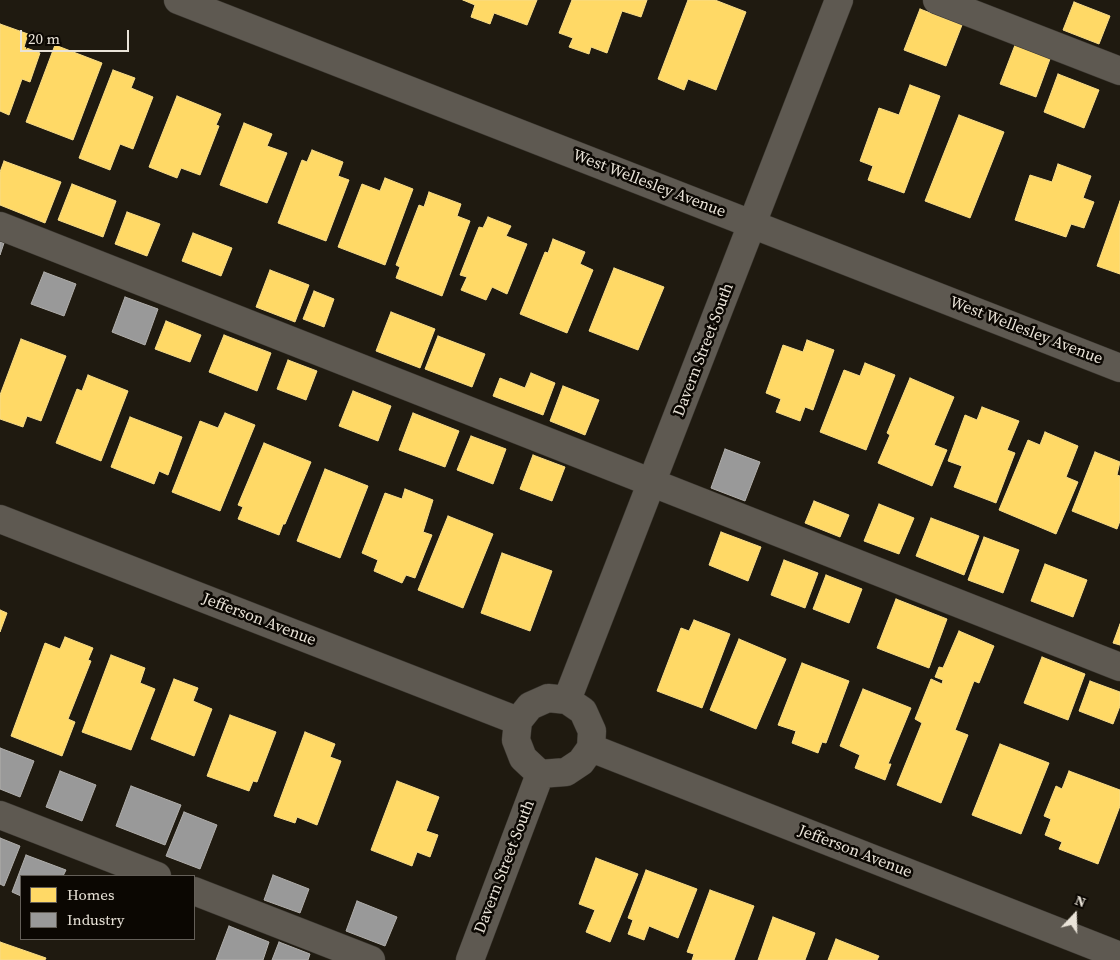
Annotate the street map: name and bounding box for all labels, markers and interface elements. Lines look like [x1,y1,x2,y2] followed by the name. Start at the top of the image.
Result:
[22,20,131,52] scale bar
[28,28,60,49] text: 20 m
[570,146,728,222] street label: West Wellesley Avenue
[670,281,738,419] street label: Davern Street South
[947,293,1105,369] street label: West Wellesley Avenue
[199,589,319,651] street label: Jefferson Avenue
[471,798,539,936] street label: Davern Street South
[795,821,915,883] street label: Jefferson Avenue
[20,875,195,940] legend
[67,884,114,905] text: Homes
[1050,890,1100,940] north arrow
[1072,890,1089,912] text: N
[67,909,124,930] text: Industry

